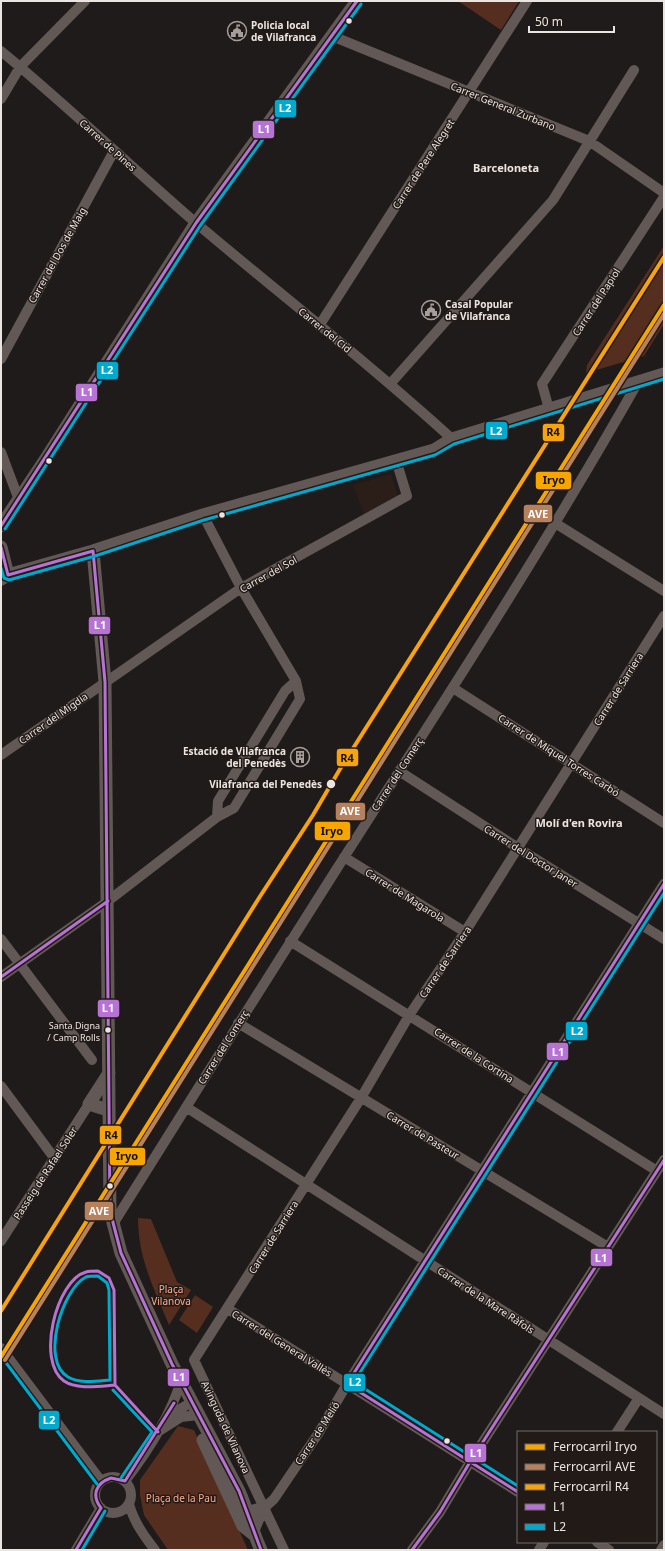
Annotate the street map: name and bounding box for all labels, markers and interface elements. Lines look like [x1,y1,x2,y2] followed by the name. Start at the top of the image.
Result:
[529,8,614,34] scale bar
[535,13,563,30] text: 50 m
[344,16,354,26] unlabelled marker
[251,18,316,44] place label: Policia local de Vilafranca
[226,20,248,42] public building icon: Policia local de Vilafranca
[449,79,557,133] street label: Carrer General Zurbano
[274,99,297,118] line badge: L2
[279,100,291,115] text: L2
[77,116,140,174] street label: Carrer de Pines
[389,116,458,212] street label: Carrer de Pere Alegret
[252,120,275,139] line badge: L1
[258,121,270,136] text: L1
[473,160,539,175] district label: Barceloneta
[25,204,89,306] street label: Carrer del Dos de Maig
[569,265,623,339] street label: Carrer del Papiol
[445,297,513,323] place label: Casal Popular de Vilafranca
[420,299,442,321] public building icon: Casal Popular de Vilafranca
[296,304,354,356] street label: Carrer del Cid
[96,361,119,380] line badge: L2
[101,362,113,377] text: L2
[75,383,98,402] line badge: L1
[81,384,93,399] text: L1
[485,421,508,440] line badge: L2
[490,423,502,438] text: L2
[542,423,565,442] line badge: R4
[546,424,560,439] text: R4
[44,456,54,466] unlabelled marker
[535,471,572,490] line badge: Iryo
[543,472,565,487] text: Iryo
[523,504,553,523] line badge: AVE
[528,506,548,521] text: AVE
[217,510,227,520] unlabelled marker
[237,552,299,596] street label: Carrer del Sol
[88,616,111,635] line badge: L1
[94,617,106,632] text: L1
[590,650,646,728] street label: Carrer de Sarriera
[16,689,90,747] street label: Carrer del Migdia
[496,711,622,799] street label: Carrer de Miquel Torres Carbó
[368,734,426,814] street label: Carrer del Comerç
[183,744,286,770] place label: Estació de Vilafranca del Penedès
[289,746,311,768] building icon: Estació de Vilafranca del Penedès
[336,748,359,767] line badge: R4
[340,750,354,765] text: R4
[209,777,322,791] place label: Vilafranca del Penedès
[325,778,337,790] marker: Vilafranca del Penedès
[335,802,366,821] line badge: AVE
[340,803,360,818] text: AVE
[535,815,623,830] district label: Molí d'en Rovira
[314,821,351,841] line badge: Iryo
[481,821,581,891] street label: Carrer del Doctor Janer
[321,823,343,838] text: Iryo
[363,865,447,925] street label: Carrer de Magarola
[416,923,474,1001] street label: Carrer de Sarriera
[97,999,120,1018] line badge: L1
[102,1000,114,1015] text: L1
[194,1007,252,1087] street label: Carrer del Comerç
[47,1019,100,1044] place label: Santa Digna / Camp Rolls
[565,1021,588,1041] line badge: L2
[571,1023,583,1038] text: L2
[432,1024,516,1086] street label: Carrer de la Cortina
[103,1025,113,1035] marker: Santa Digna / Camp Rolls
[546,1042,569,1061] line badge: L1
[552,1044,564,1059] text: L1
[384,1108,462,1162] street label: Carrer de Pasteur
[10,1124,80,1222] street label: Passeig de Rafael Soler
[99,1125,122,1145] line badge: R4
[104,1127,118,1142] text: R4
[109,1147,146,1166] line badge: Iryo
[116,1148,138,1163] text: Iryo
[105,1181,115,1191] unlabelled marker
[245,1198,301,1276] street label: Carrer de Sarriera
[84,1201,114,1221] line badge: AVE
[89,1203,109,1218] text: AVE
[590,1248,613,1267] line badge: L1
[595,1250,607,1265] text: L1
[435,1263,537,1337] street label: Carrer de la Mare Ràfols
[151,1282,191,1308] park label: Plaça Vilanova
[229,1306,335,1380] street label: Carrer del General Vallès
[167,1368,190,1387] line badge: L1
[173,1369,185,1384] text: L1
[343,1373,366,1392] line badge: L2
[349,1374,361,1389] text: L2
[198,1378,254,1476] street label: Avinguda de Vilanova
[291,1399,343,1467] street label: Carrer de Melió
[38,1410,60,1430] line badge: L2
[43,1412,55,1427] text: L2
[517,1431,657,1543] legend
[442,1436,452,1446] unlabelled marker
[553,1438,637,1455] text: Ferrocarril Iryo
[464,1443,487,1463] line badge: L1
[470,1445,482,1460] text: L1
[553,1458,636,1475] text: Ferrocarril AVE
[553,1478,629,1495] text: Ferrocarril R4
[146,1491,216,1505] park label: Plaça de la Pau
[553,1498,566,1515] text: L1
[553,1518,566,1535] text: L2

